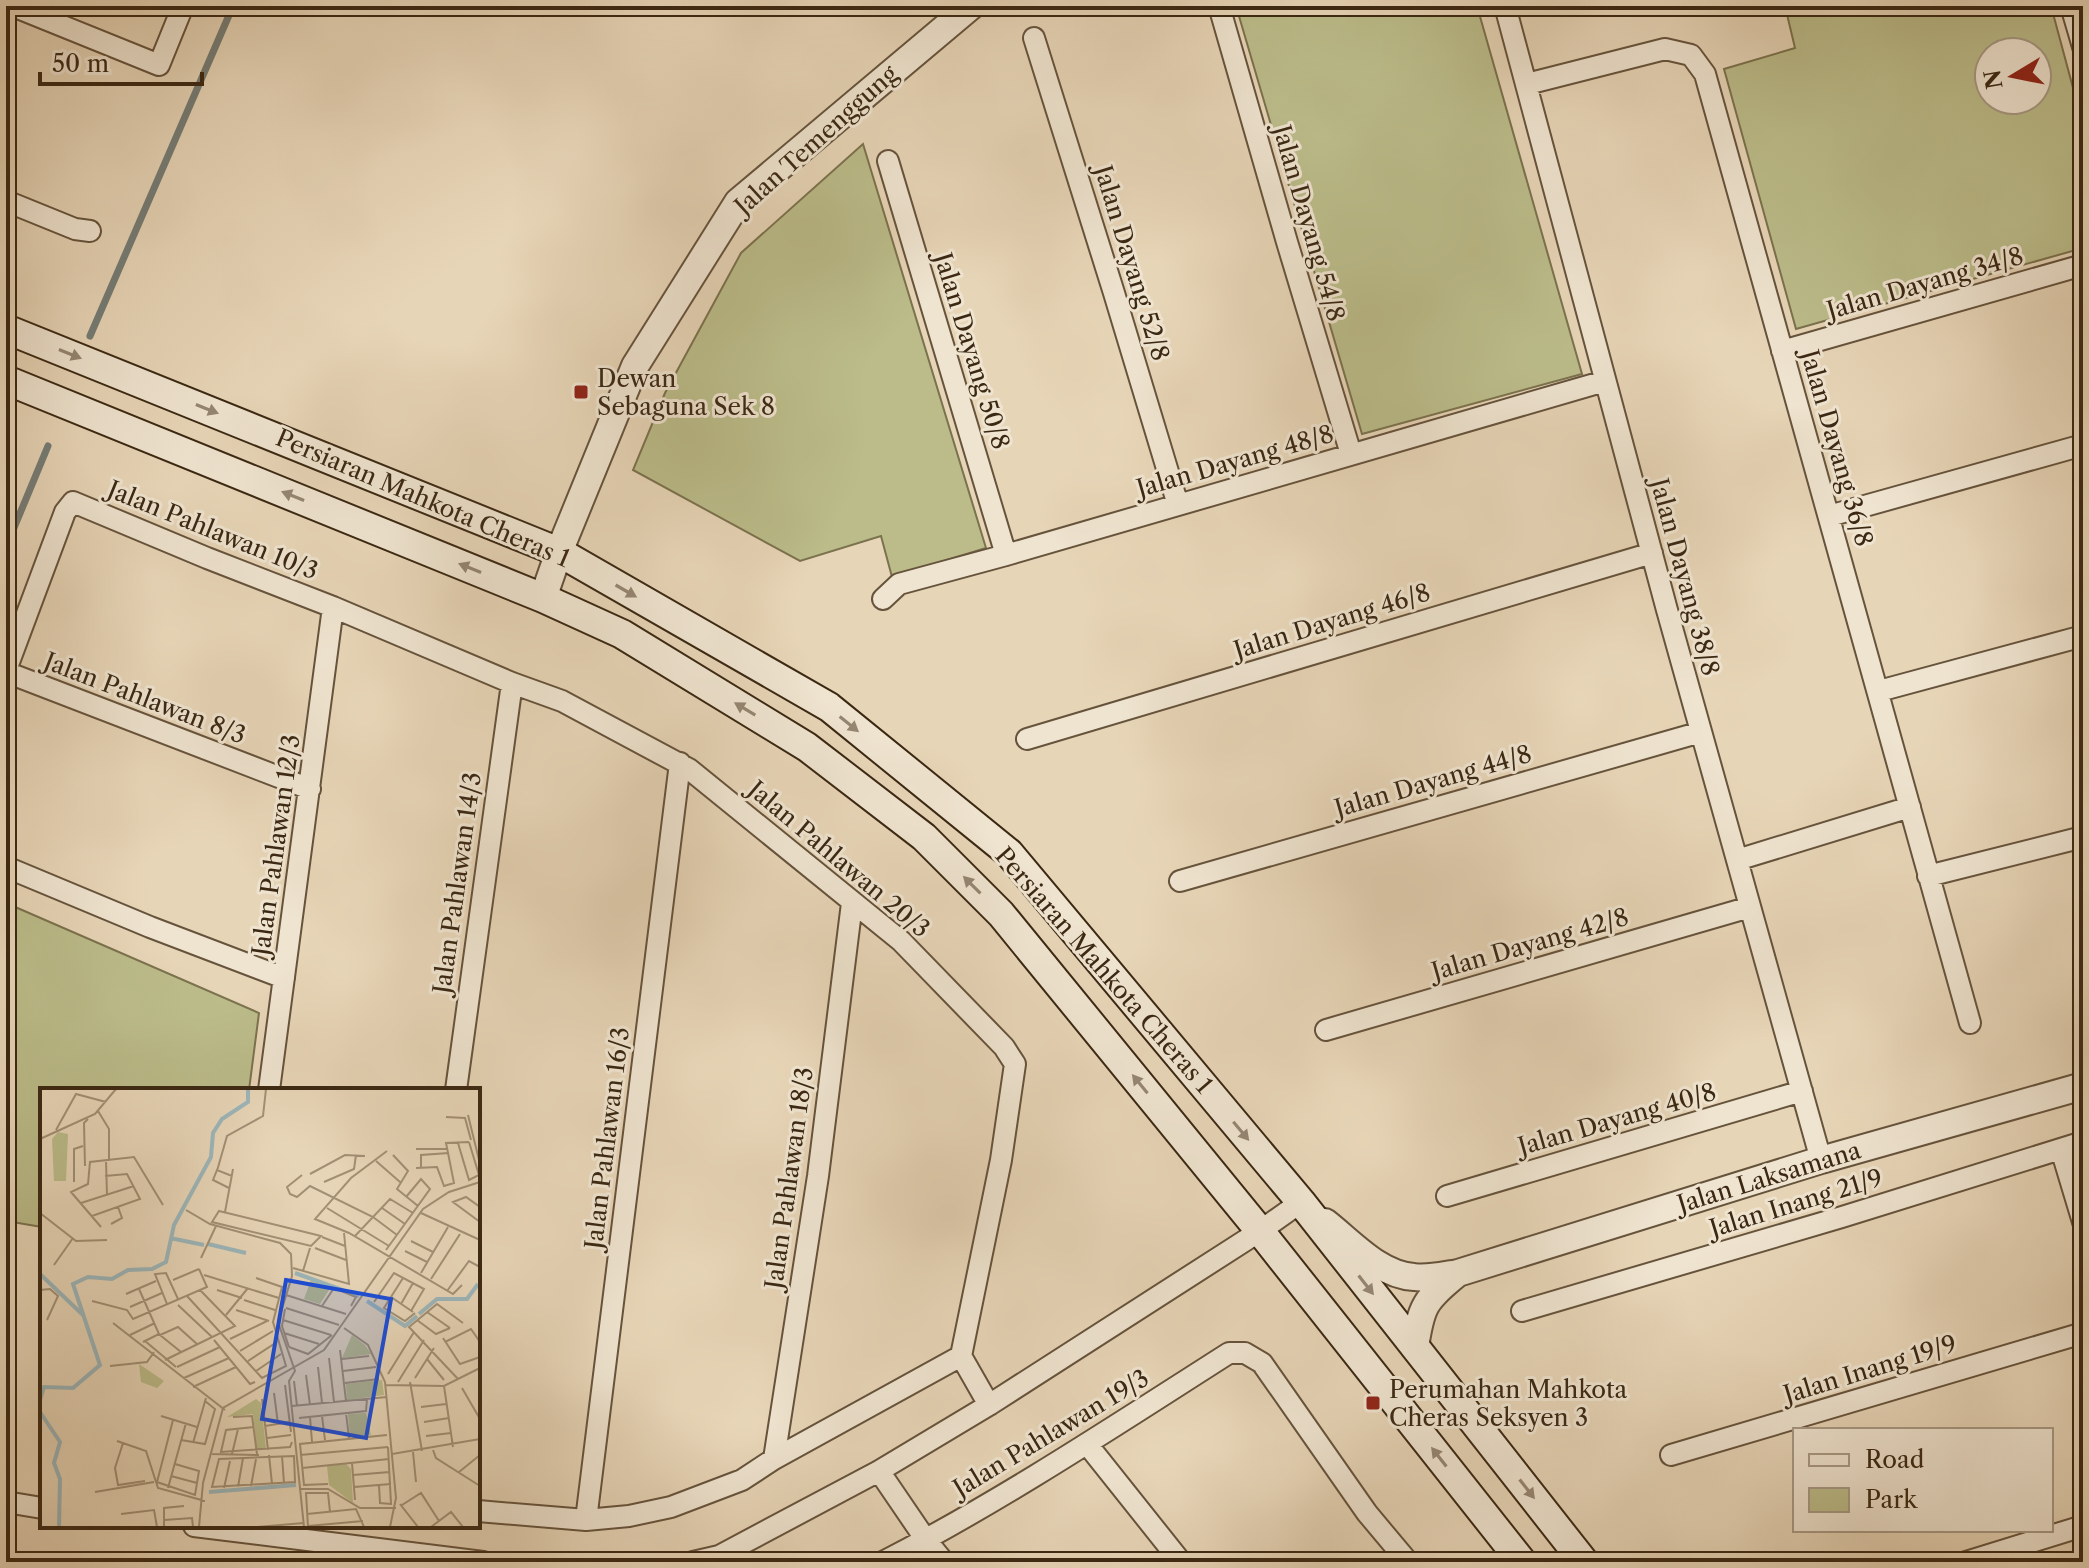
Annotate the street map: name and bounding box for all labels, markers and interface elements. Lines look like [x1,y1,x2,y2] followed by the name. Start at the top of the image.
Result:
[40,36,202,86] scale bar
[1973,36,2053,116] north arrow
[52,49,109,78] text: 50 m
[726,59,904,223] street label: Jalan Temenggung
[1979,68,2009,91] text: N
[1266,118,1351,324] street label: Jalan Dayang 54/8
[1087,158,1176,364] street label: Jalan Dayang 52/8
[1820,241,2027,326] street label: Jalan Dayang 34/8
[927,246,1016,453] street label: Jalan Dayang 50/8
[1794,343,1879,550] street label: Jalan Dayang 36/8
[58,348,82,361] one-way arrow
[597,364,775,421] place label: Dewan Sebaguna Sek 8
[572,383,590,401] marker: Dewan Sebaguna Sek 8
[195,402,219,415] one-way arrow
[1129,419,1337,504] street label: Jalan Dayang 48/8
[272,423,574,573] street label: Persiaran Mahkota Cheras 1
[1644,471,1725,679] street label: Jalan Dayang 38/8
[100,473,322,585] street label: Jalan Pahlawan 10/3
[281,489,305,502] one-way arrow
[458,561,482,574] one-way arrow
[1226,577,1434,666] street label: Jalan Dayang 46/8
[615,584,637,598] one-way arrow
[36,645,250,750] street label: Jalan Pahlawan 8/3
[734,702,756,716] one-way arrow
[839,715,859,732] one-way arrow
[246,732,306,962] street label: Jalan Pahlawan 12/3
[1327,739,1535,824] street label: Jalan Dayang 44/8
[427,770,487,1000] street label: Jalan Pahlawan 14/3
[739,772,936,943] street label: Jalan Pahlawan 20/3
[989,841,1219,1099] street label: Persiaran Mahkota Cheras 1
[963,876,982,895] one-way arrow
[1424,902,1632,987] street label: Jalan Dayang 42/8
[578,1025,635,1255] street label: Jalan Pahlawan 16/3
[759,1065,819,1295] street label: Jalan Pahlawan 18/3
[1132,1074,1149,1094] one-way arrow
[1511,1077,1719,1162] street label: Jalan Dayang 40/8
[40,1088,480,1528] inset map
[1233,1121,1249,1141] one-way arrow
[1670,1135,1864,1220] street label: Jalan Laksamana
[1702,1163,1886,1244] street label: Jalan Inang 21/9
[1358,1275,1374,1295] one-way arrow
[1776,1329,1960,1410] street label: Jalan Inang 19/9
[945,1363,1154,1505] street label: Jalan Pahlawan 19/3
[1389,1375,1628,1432] place label: Perumahan Mahkota Cheras Seksyen 3
[1364,1394,1382,1412] marker: Perumahan Mahkota Cheras Seksyen 3
[1793,1428,2053,1532] legend
[1865,1445,1925,1474] text: Road
[1431,1447,1448,1467] one-way arrow
[1518,1479,1535,1499] one-way arrow
[1865,1485,1918,1514] text: Park

